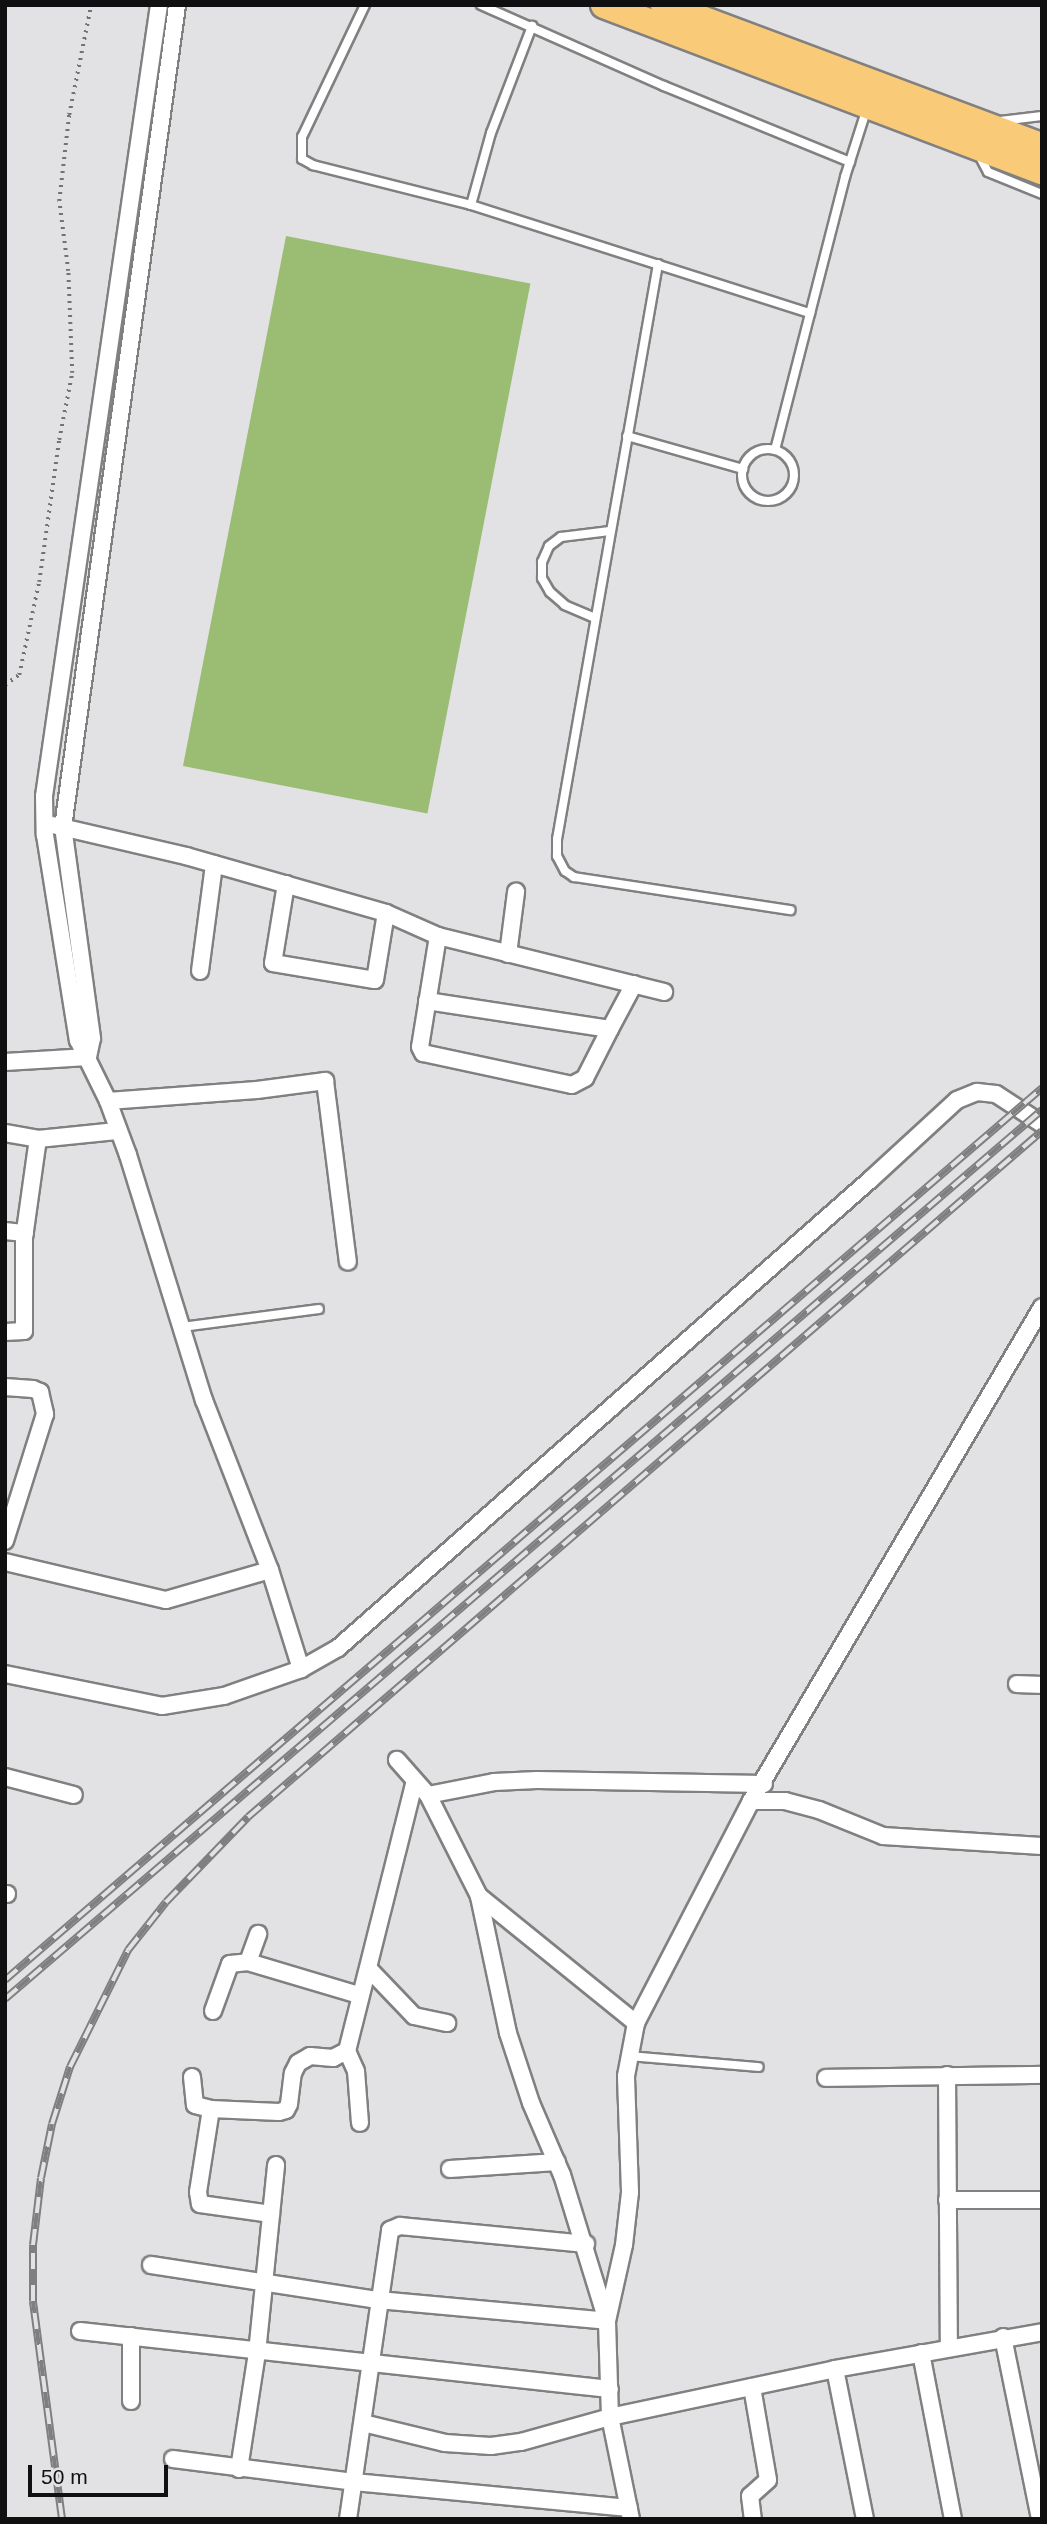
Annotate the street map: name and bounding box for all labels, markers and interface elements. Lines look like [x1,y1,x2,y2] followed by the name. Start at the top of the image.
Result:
[32,2450,172,2494] scale bar
[41,2465,88,2488] text: 50 m

